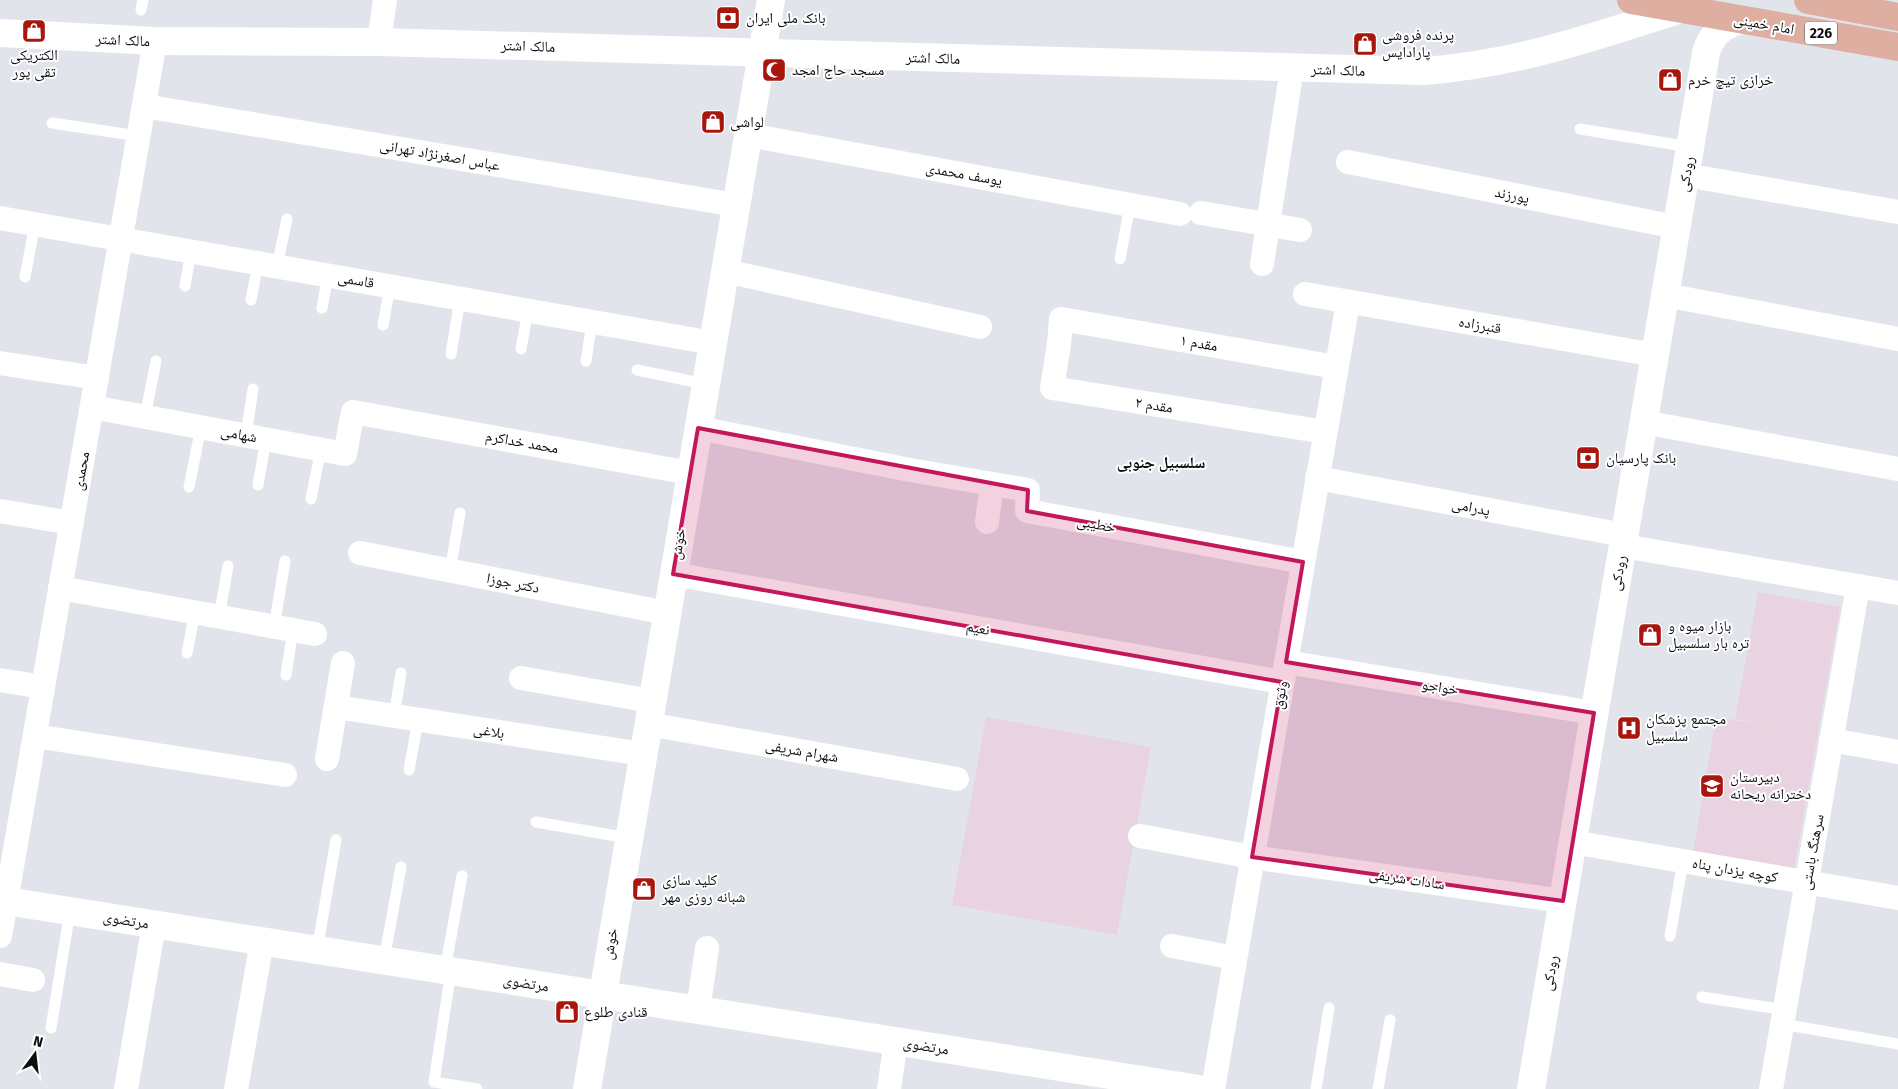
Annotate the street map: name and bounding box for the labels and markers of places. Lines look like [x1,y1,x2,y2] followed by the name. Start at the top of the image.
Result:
[715,5,741,31] bank icon: بانک ملی ایران
[746,9,826,28] place label: بانک ملی ایران
[21,18,47,44] shop icon: الکتریکی تقی پور
[1382,26,1454,62] place label: پرنده فروشی پارادایس
[1352,31,1378,57] shop icon: پرنده فروشی پارادایس
[10,46,58,82] place label: الکتریکی تقی پور
[761,57,787,83] mosque icon: مسجد حاج امجد
[792,61,884,80] place label: مسجد حاج امجد
[1657,67,1683,93] shop icon: خرازی تیچ خرم
[1688,71,1774,90] place label: خرازی تیچ خرم
[700,109,726,135] shop icon: لواشی
[730,113,764,132] place label: لواشی
[1575,445,1601,471] bank icon: بانک پارسیان
[1606,449,1676,468] place label: بانک پارسیان
[1668,617,1750,653] place label: بازار میوه و تره بار سلسبیل
[1637,622,1663,648] shop icon: بازار میوه و تره بار سلسبیل
[1646,710,1726,746] place label: مجتمع پزشکان سلسبیل
[1616,715,1642,741] hospital icon: مجتمع پزشکان سلسبیل
[1730,768,1811,803] place label: دبیرستان دخترانه ریحانه
[1699,773,1725,799] school or university icon: دبیرستان دخترانه ریحانه
[661,871,746,907] place label: کلید سازی شبانه روزی مهر
[631,876,657,902] shop icon: کلید سازی شبانه روزی مهر
[554,999,580,1025] shop icon: قنادی طلوع
[584,1003,648,1022] place label: قنادی طلوع

